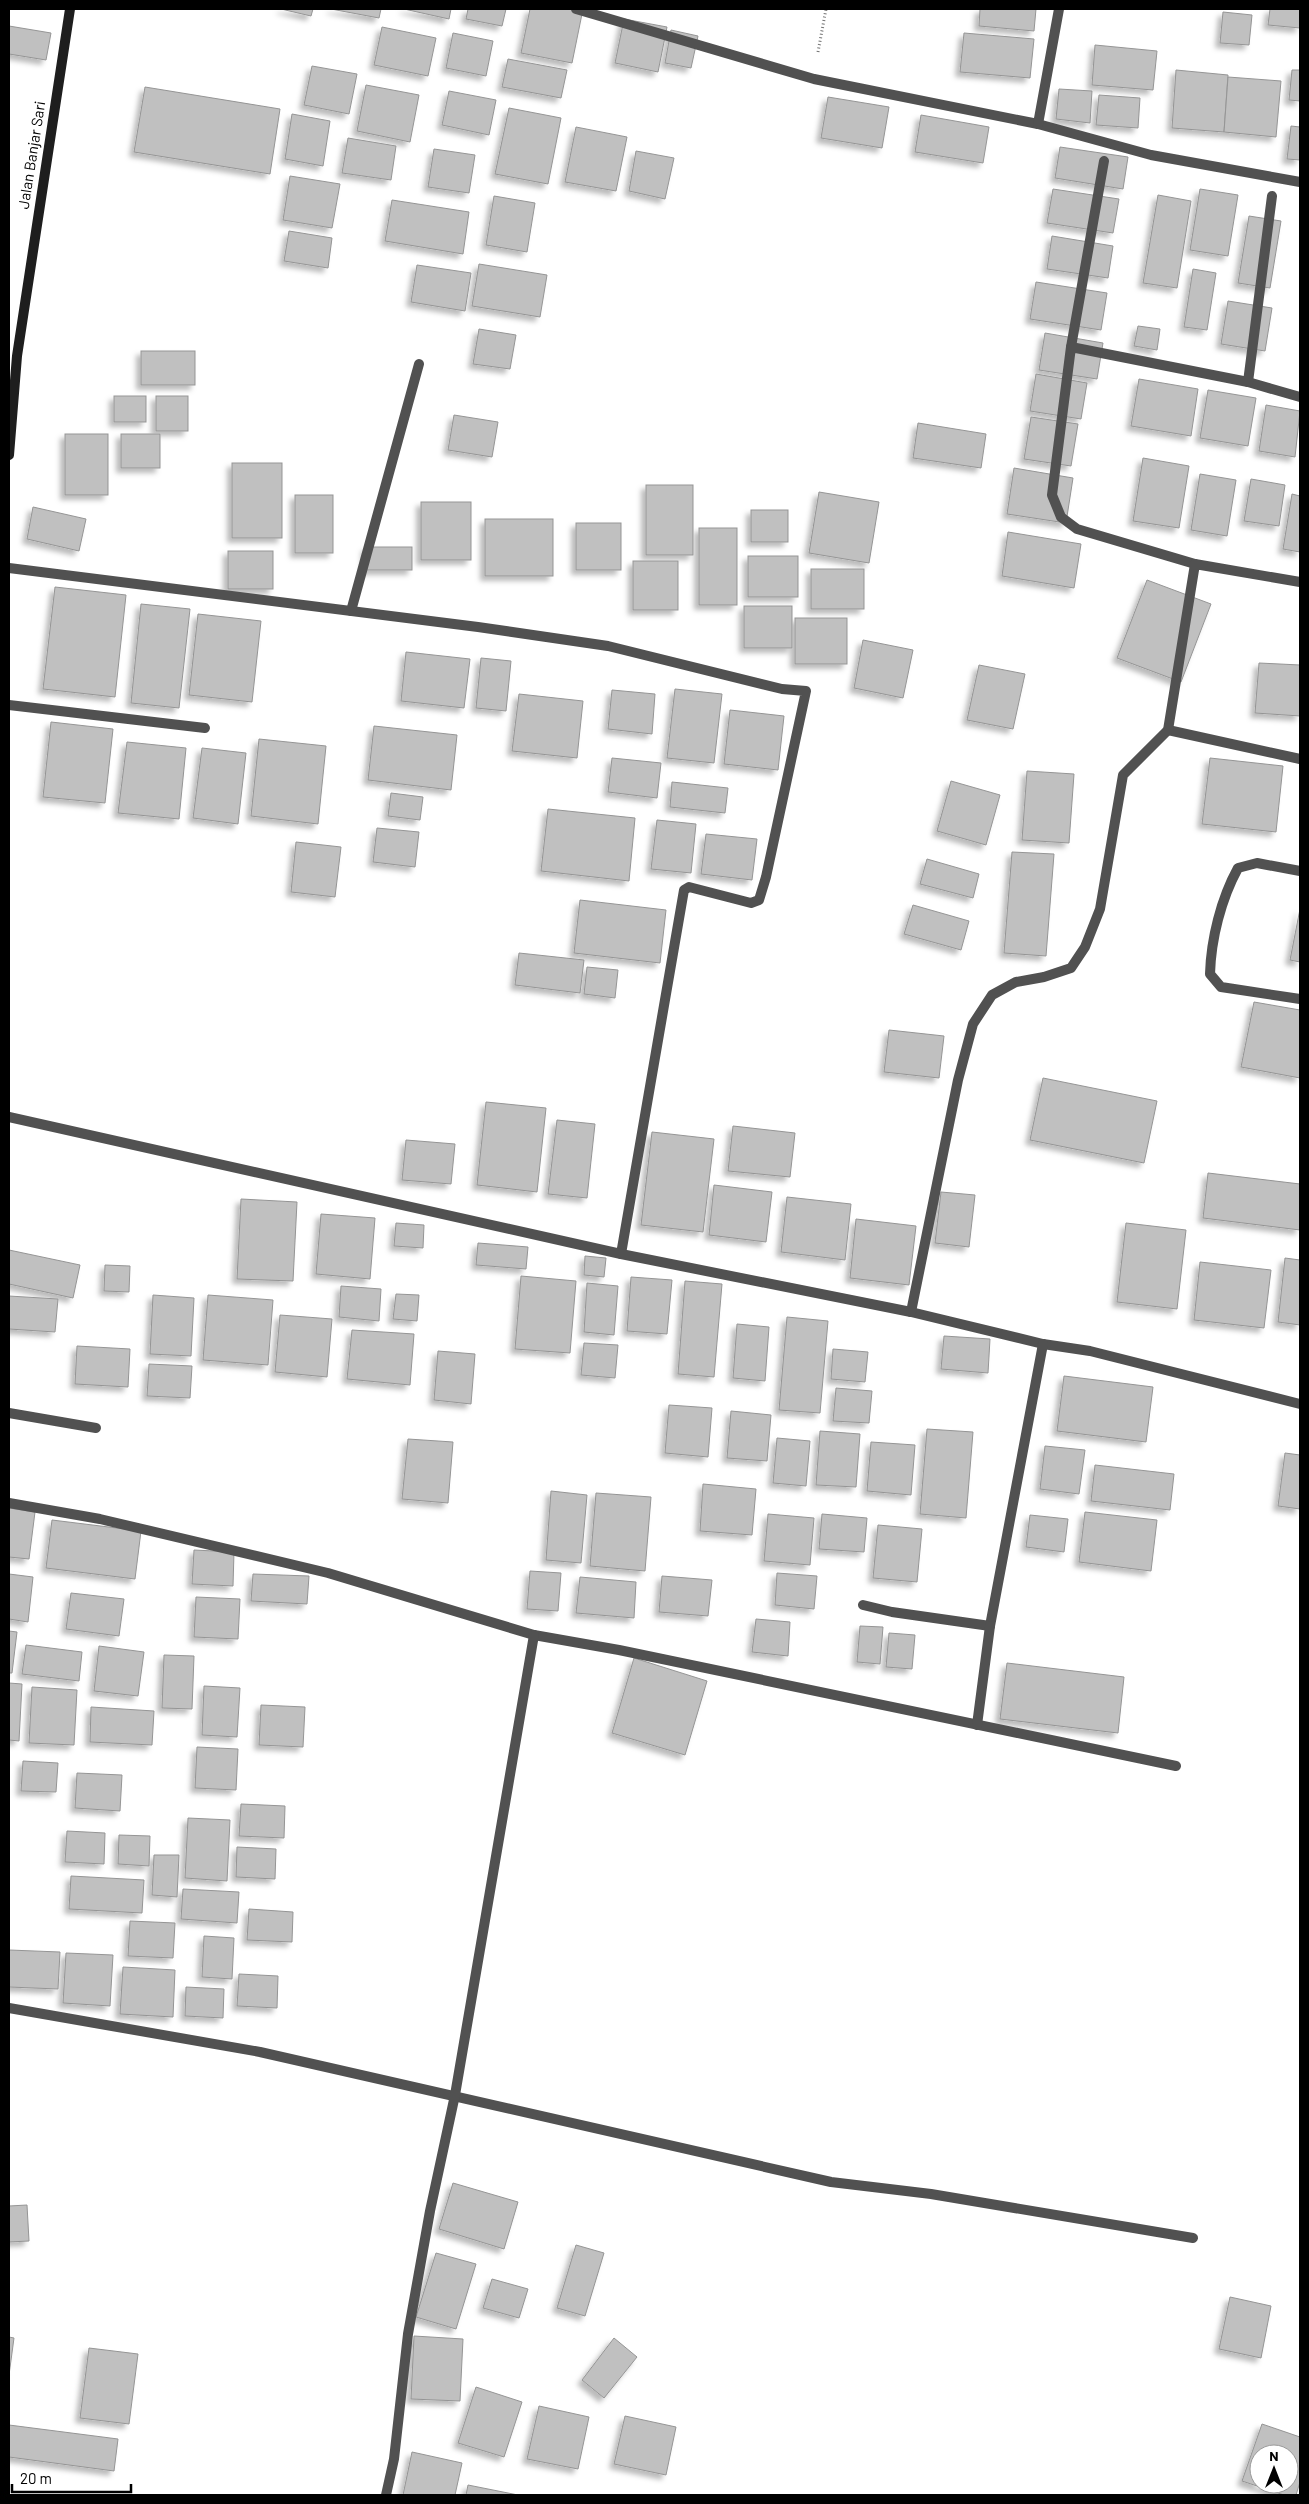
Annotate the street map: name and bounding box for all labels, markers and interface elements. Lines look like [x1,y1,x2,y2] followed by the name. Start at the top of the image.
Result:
[14,100,48,210] street label: Jalan Banjar Sari
[1249,2444,1299,2494] north arrow
[1269,2447,1279,2464] text: N
[12,2462,131,2494] scale bar
[20,2469,52,2487] text: 20 m

